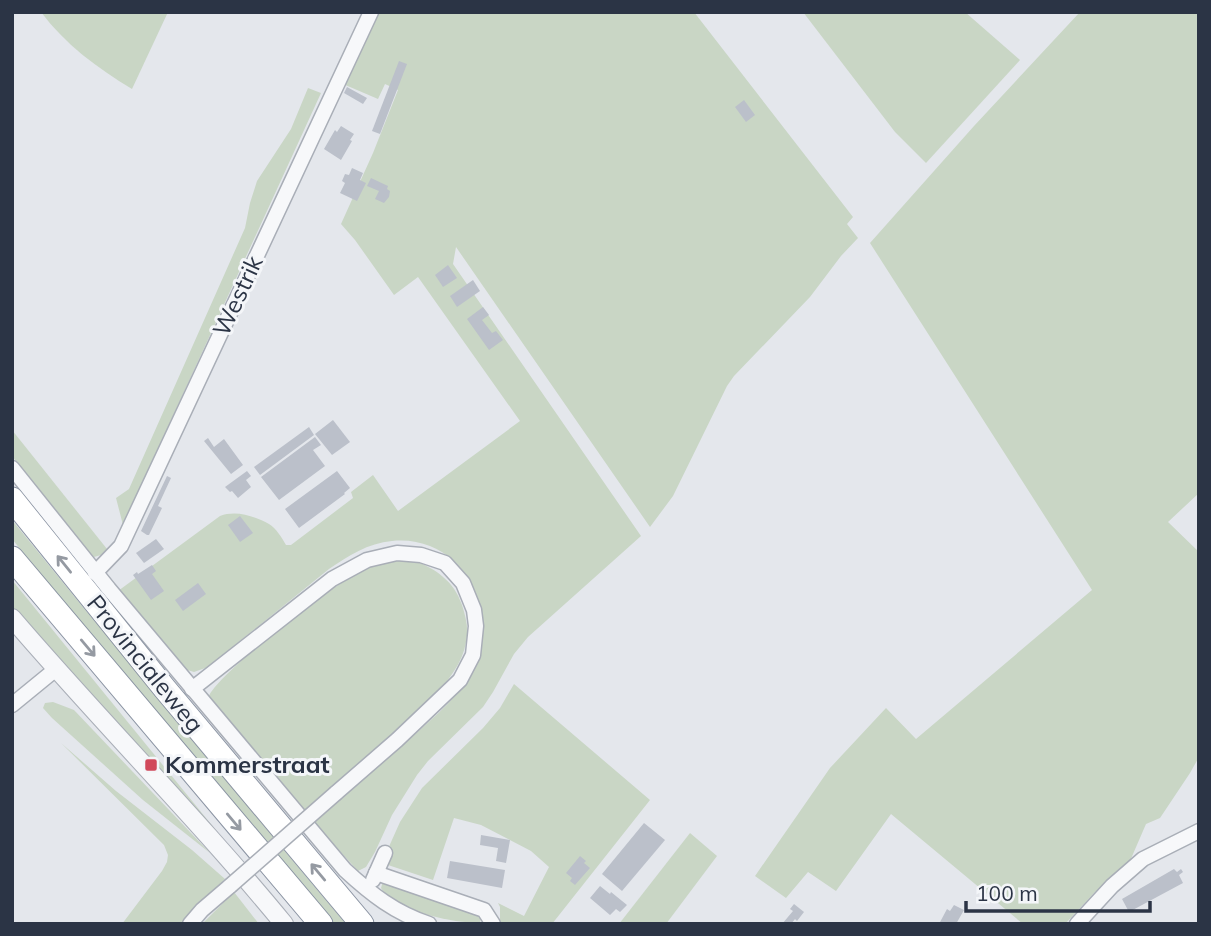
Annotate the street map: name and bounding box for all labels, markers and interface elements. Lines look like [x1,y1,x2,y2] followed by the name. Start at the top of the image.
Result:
[205,250,269,341] street label: Westrik
[56,555,72,573] one-way arrow
[81,588,211,738] street label: Provincialeweg
[80,639,95,657] one-way arrow
[165,749,330,779] place label: Kommerstraat
[143,757,159,773] marker: Kommerstraat
[226,813,242,831] one-way arrow
[310,863,325,881] one-way arrow
[966,870,1150,914] scale bar
[976,880,1038,906] text: 100 m

